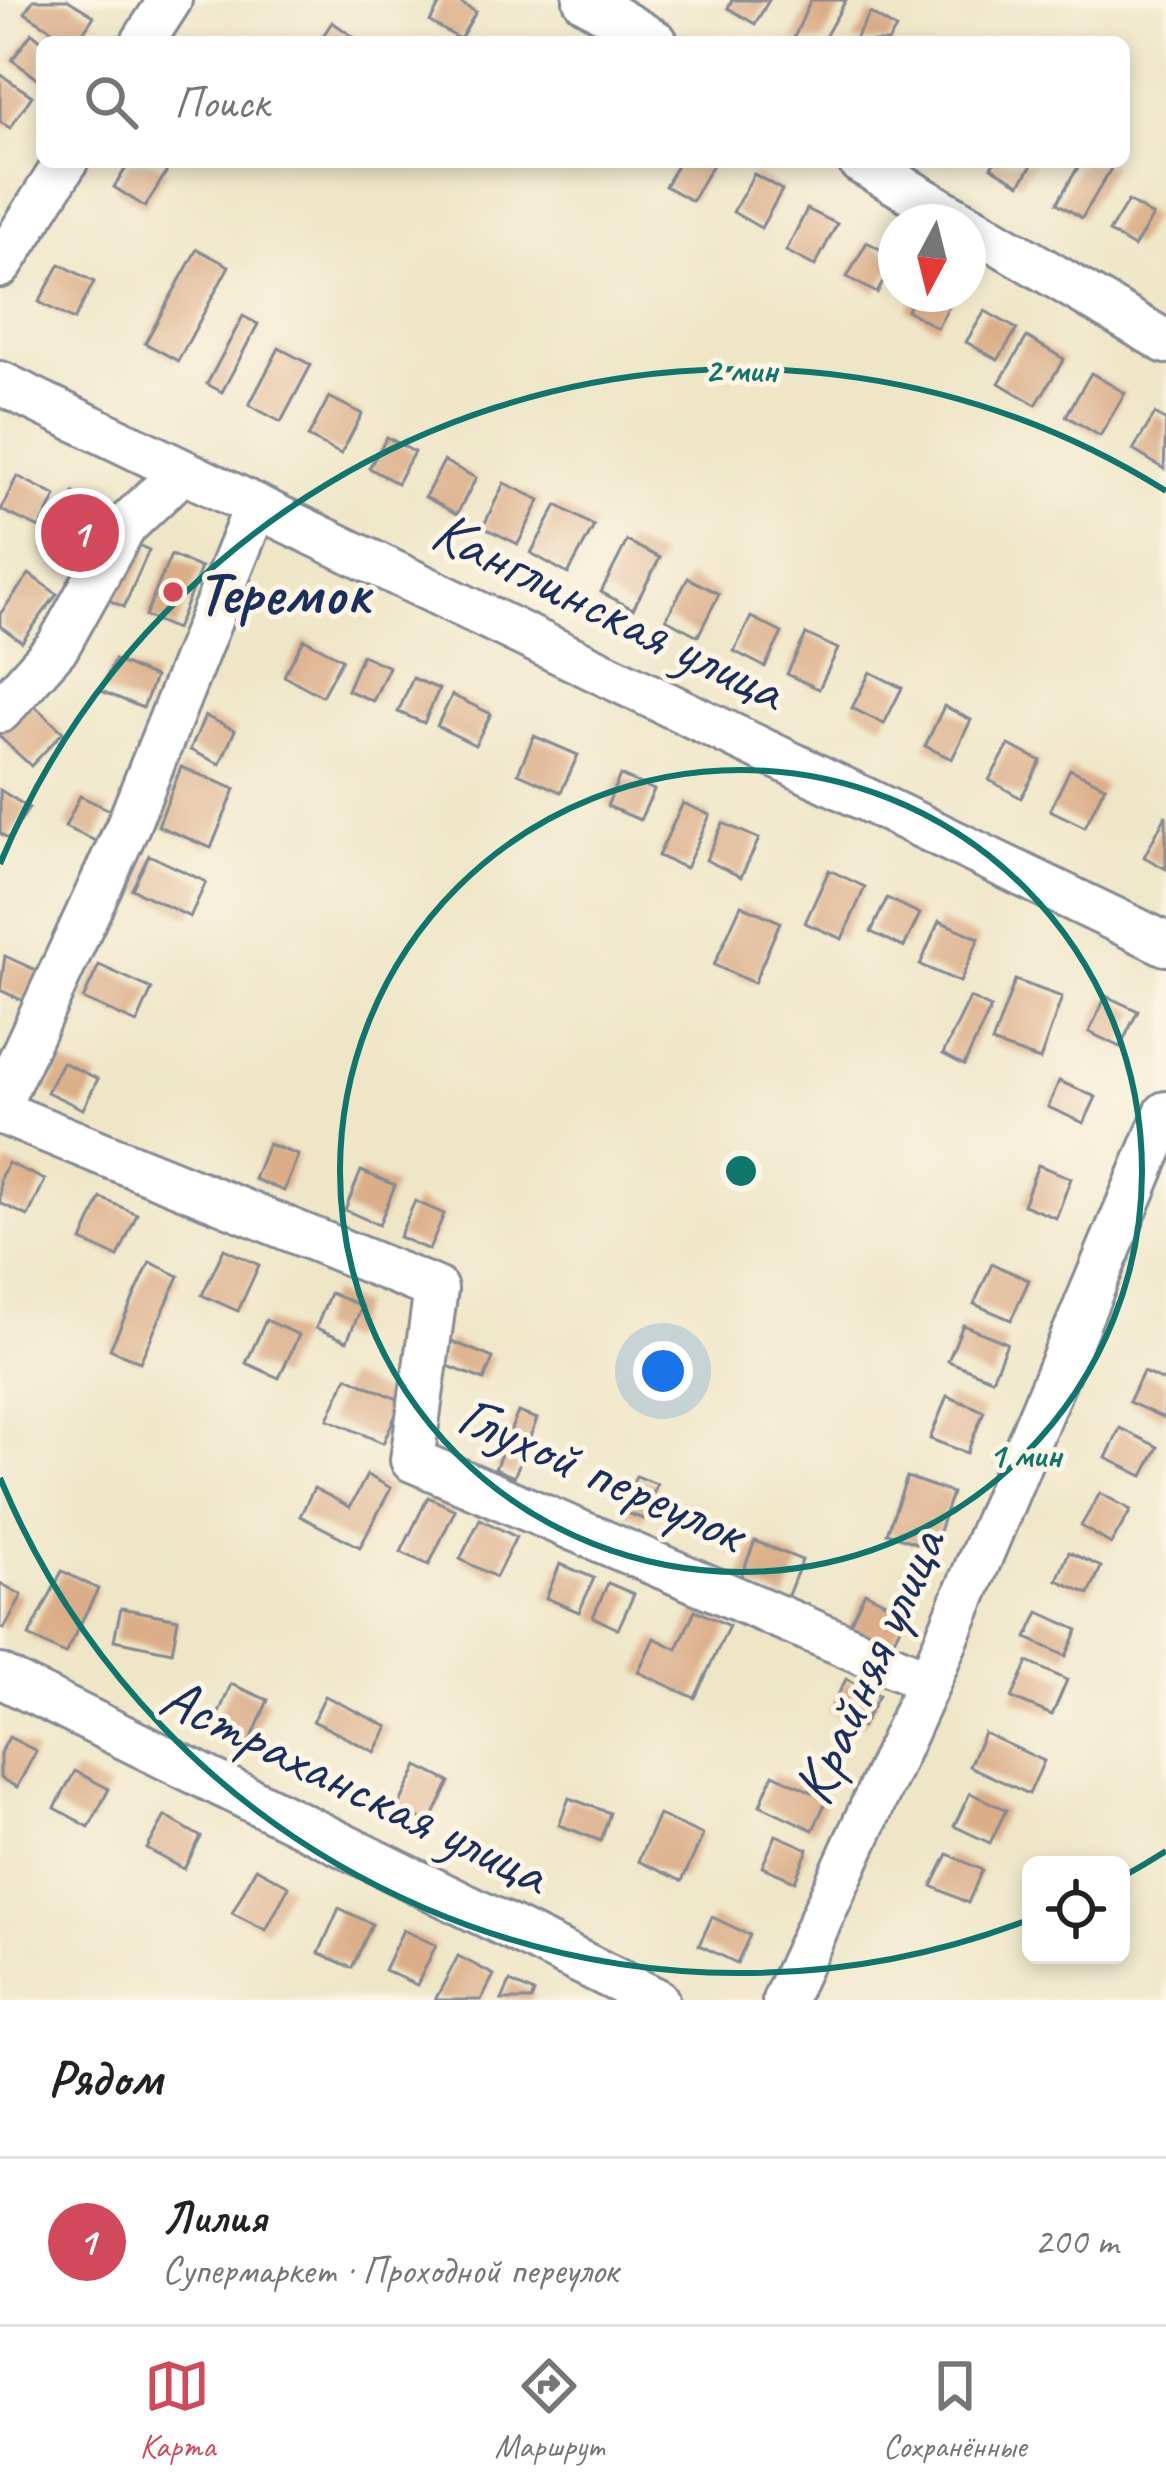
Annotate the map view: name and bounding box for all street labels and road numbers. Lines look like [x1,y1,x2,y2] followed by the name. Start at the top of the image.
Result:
[420,492,800,729] street label: Канглинская улица
[447,1376,761,1572] street label: Глухой переулок
[774,1514,964,1816] street label: Крайняя улица
[149,1658,564,1913] street label: Астраханская улица

